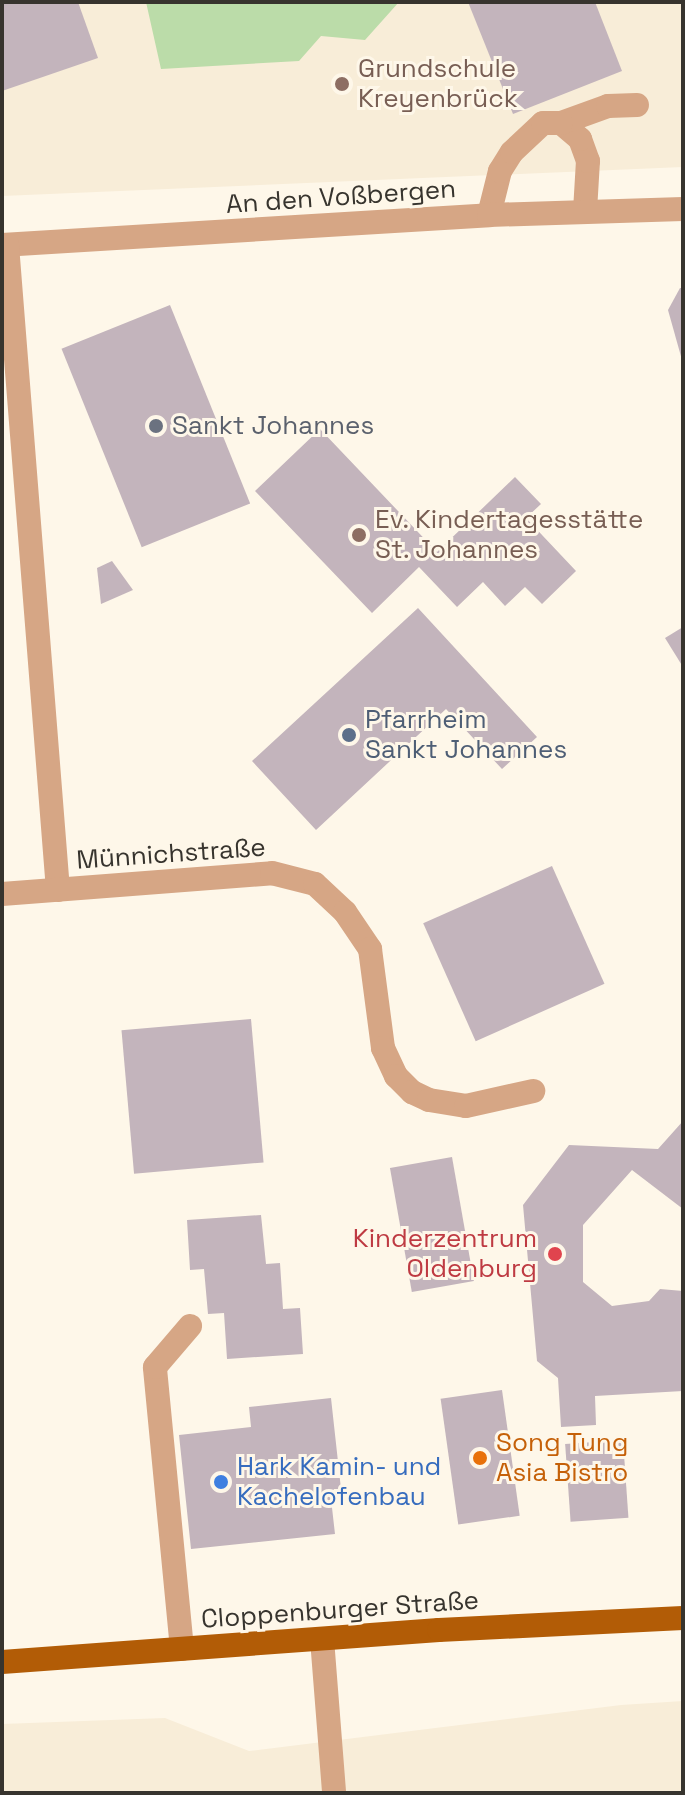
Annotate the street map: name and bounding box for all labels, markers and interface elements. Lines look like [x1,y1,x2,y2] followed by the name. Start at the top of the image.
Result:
[358,53,518,114] place label: Grundschule Kreyenbrück
[333,75,351,93] marker: Grundschule Kreyenbrück
[225,173,457,221] street label: An den Voßbergen
[172,410,374,442] place label: Sankt Johannes
[147,417,165,435] marker: Sankt Johannes
[375,504,644,566] place label: Ev. Kindertagesstätte St. Johannes
[350,526,368,544] marker: Ev. Kindertagesstätte St. Johannes
[365,704,567,766] place label: Pfarrheim Sankt Johannes
[340,726,358,744] marker: Pfarrheim Sankt Johannes
[75,832,267,876] street label: Münnichstraße
[353,1223,537,1284] place label: Kinderzentrum Oldenburg
[544,1243,566,1265] marker: Kinderzentrum Oldenburg
[496,1427,629,1488] place label: Song Tung Asia Bistro
[471,1449,489,1467] marker: Song Tung Asia Bistro
[237,1451,442,1512] place label: Hark Kamin- und Kachelofenbau
[212,1473,230,1491] marker: Hark Kamin- und Kachelofenbau
[200,1585,480,1635] street label: Cloppenburger Straße

